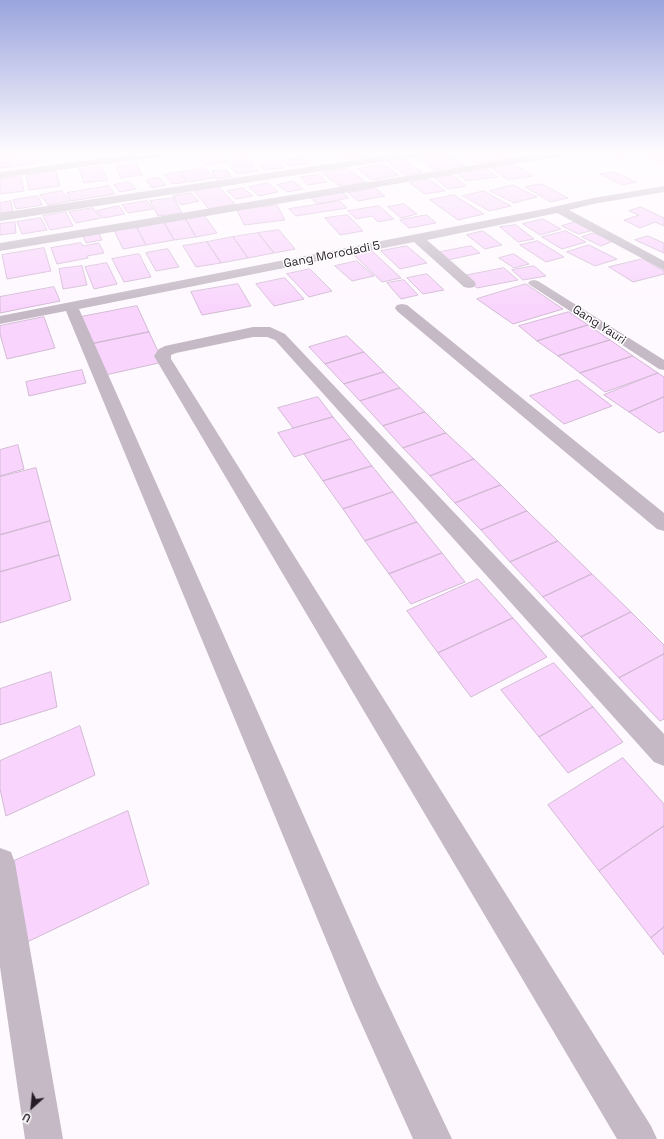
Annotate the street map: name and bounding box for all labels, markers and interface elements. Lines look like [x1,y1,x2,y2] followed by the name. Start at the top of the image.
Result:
[283,239,381,271] street label: Gang Morodadi 5
[570,302,628,348] street label: Gang Yauri
[12,1087,52,1127] north arrow
[20,1110,33,1126] text: U

